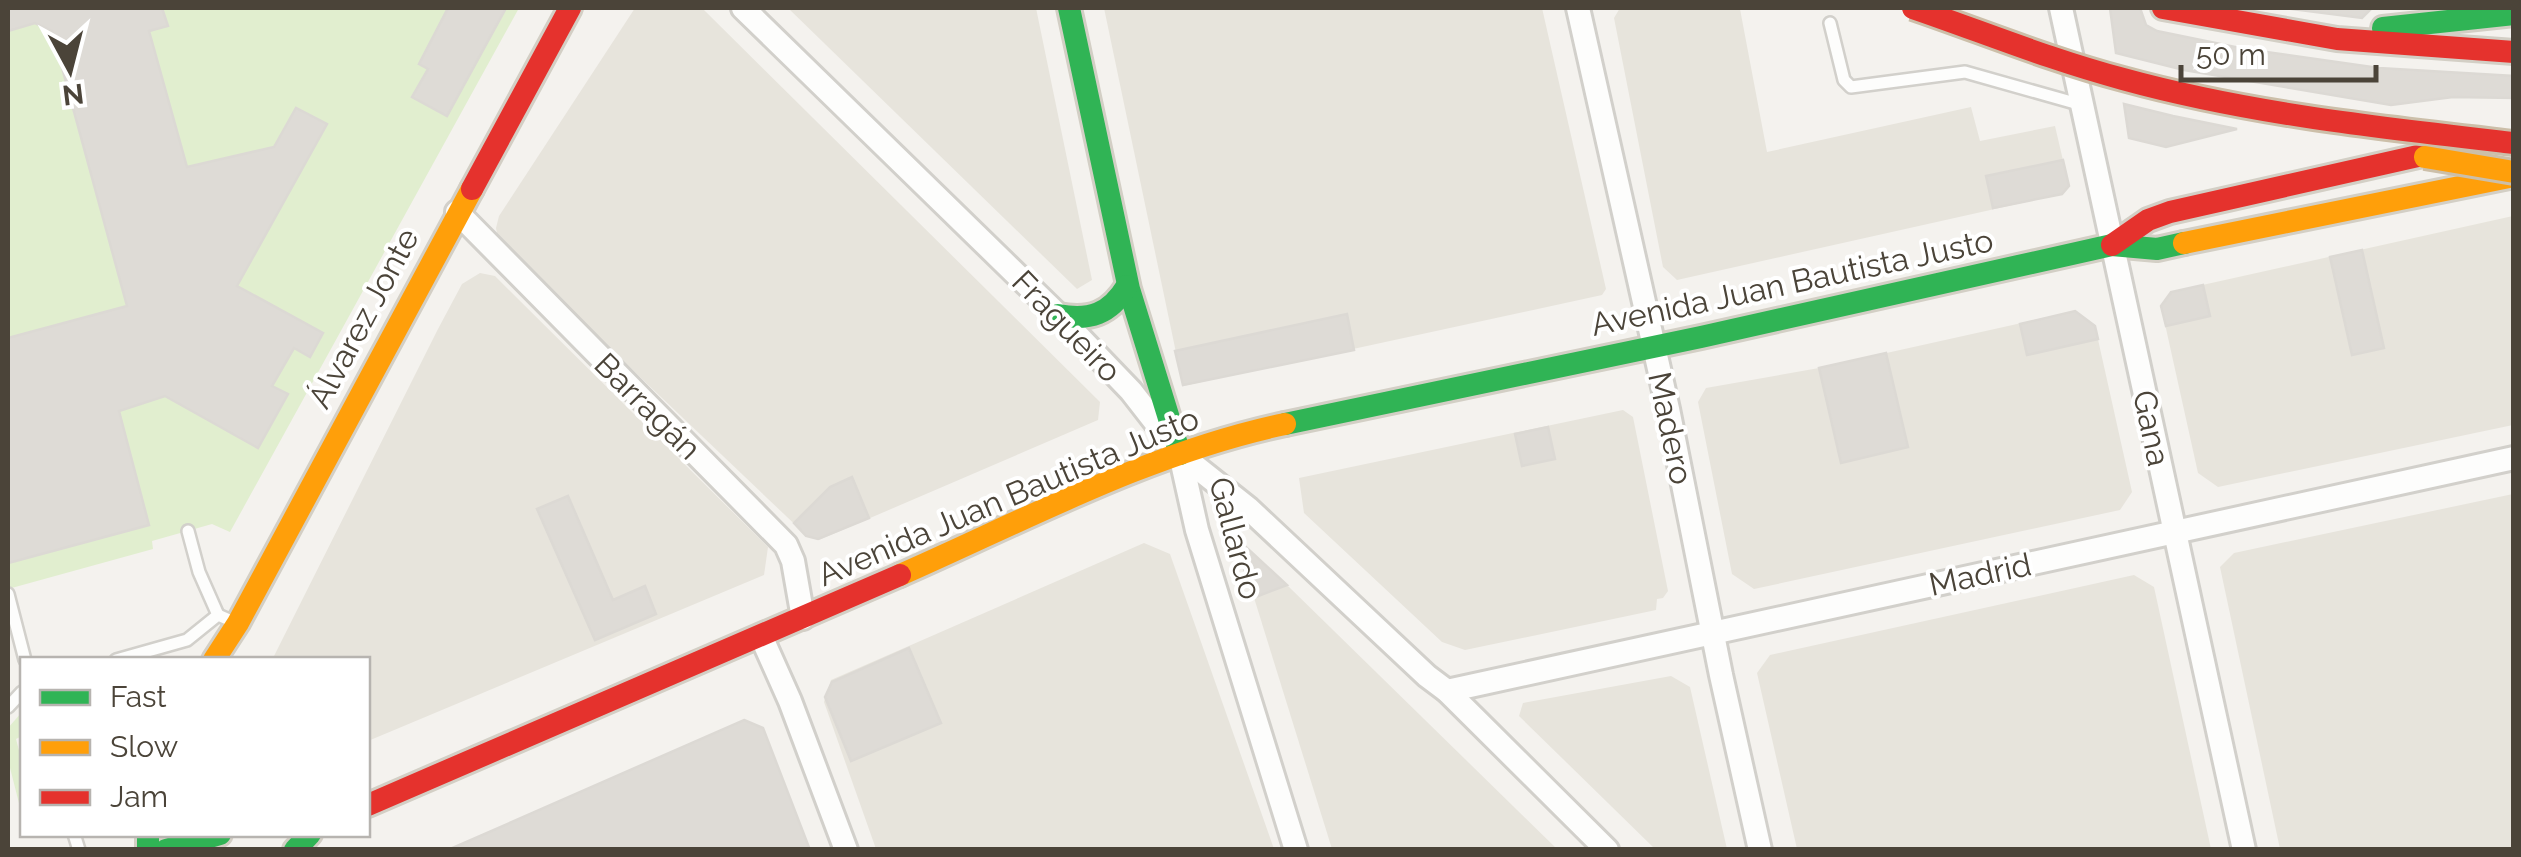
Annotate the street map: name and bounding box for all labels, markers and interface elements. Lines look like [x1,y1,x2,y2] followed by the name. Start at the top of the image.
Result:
[20,20,120,120] north arrow
[2181,20,2376,82] scale bar
[2196,37,2266,72] text: 50 m
[60,77,86,112] text: N
[1588,221,1996,343] street label: Avenida Juan Bautista Justo
[300,222,426,414] street label: Álvarez Jonte
[1005,263,1129,389] street label: Fragueiro
[587,345,709,467] street label: Barragán
[1641,368,1701,488] street label: Madero
[2126,387,2178,469] street label: Gana
[812,399,1204,593] street label: Avenida Juan Bautista Justo
[1202,473,1270,603] street label: Gallardo
[1926,545,2034,603] street label: Madrid
[20,657,370,837] legend
[110,679,167,714] text: Fast
[110,729,178,764] text: Slow
[110,779,168,814] text: Jam

